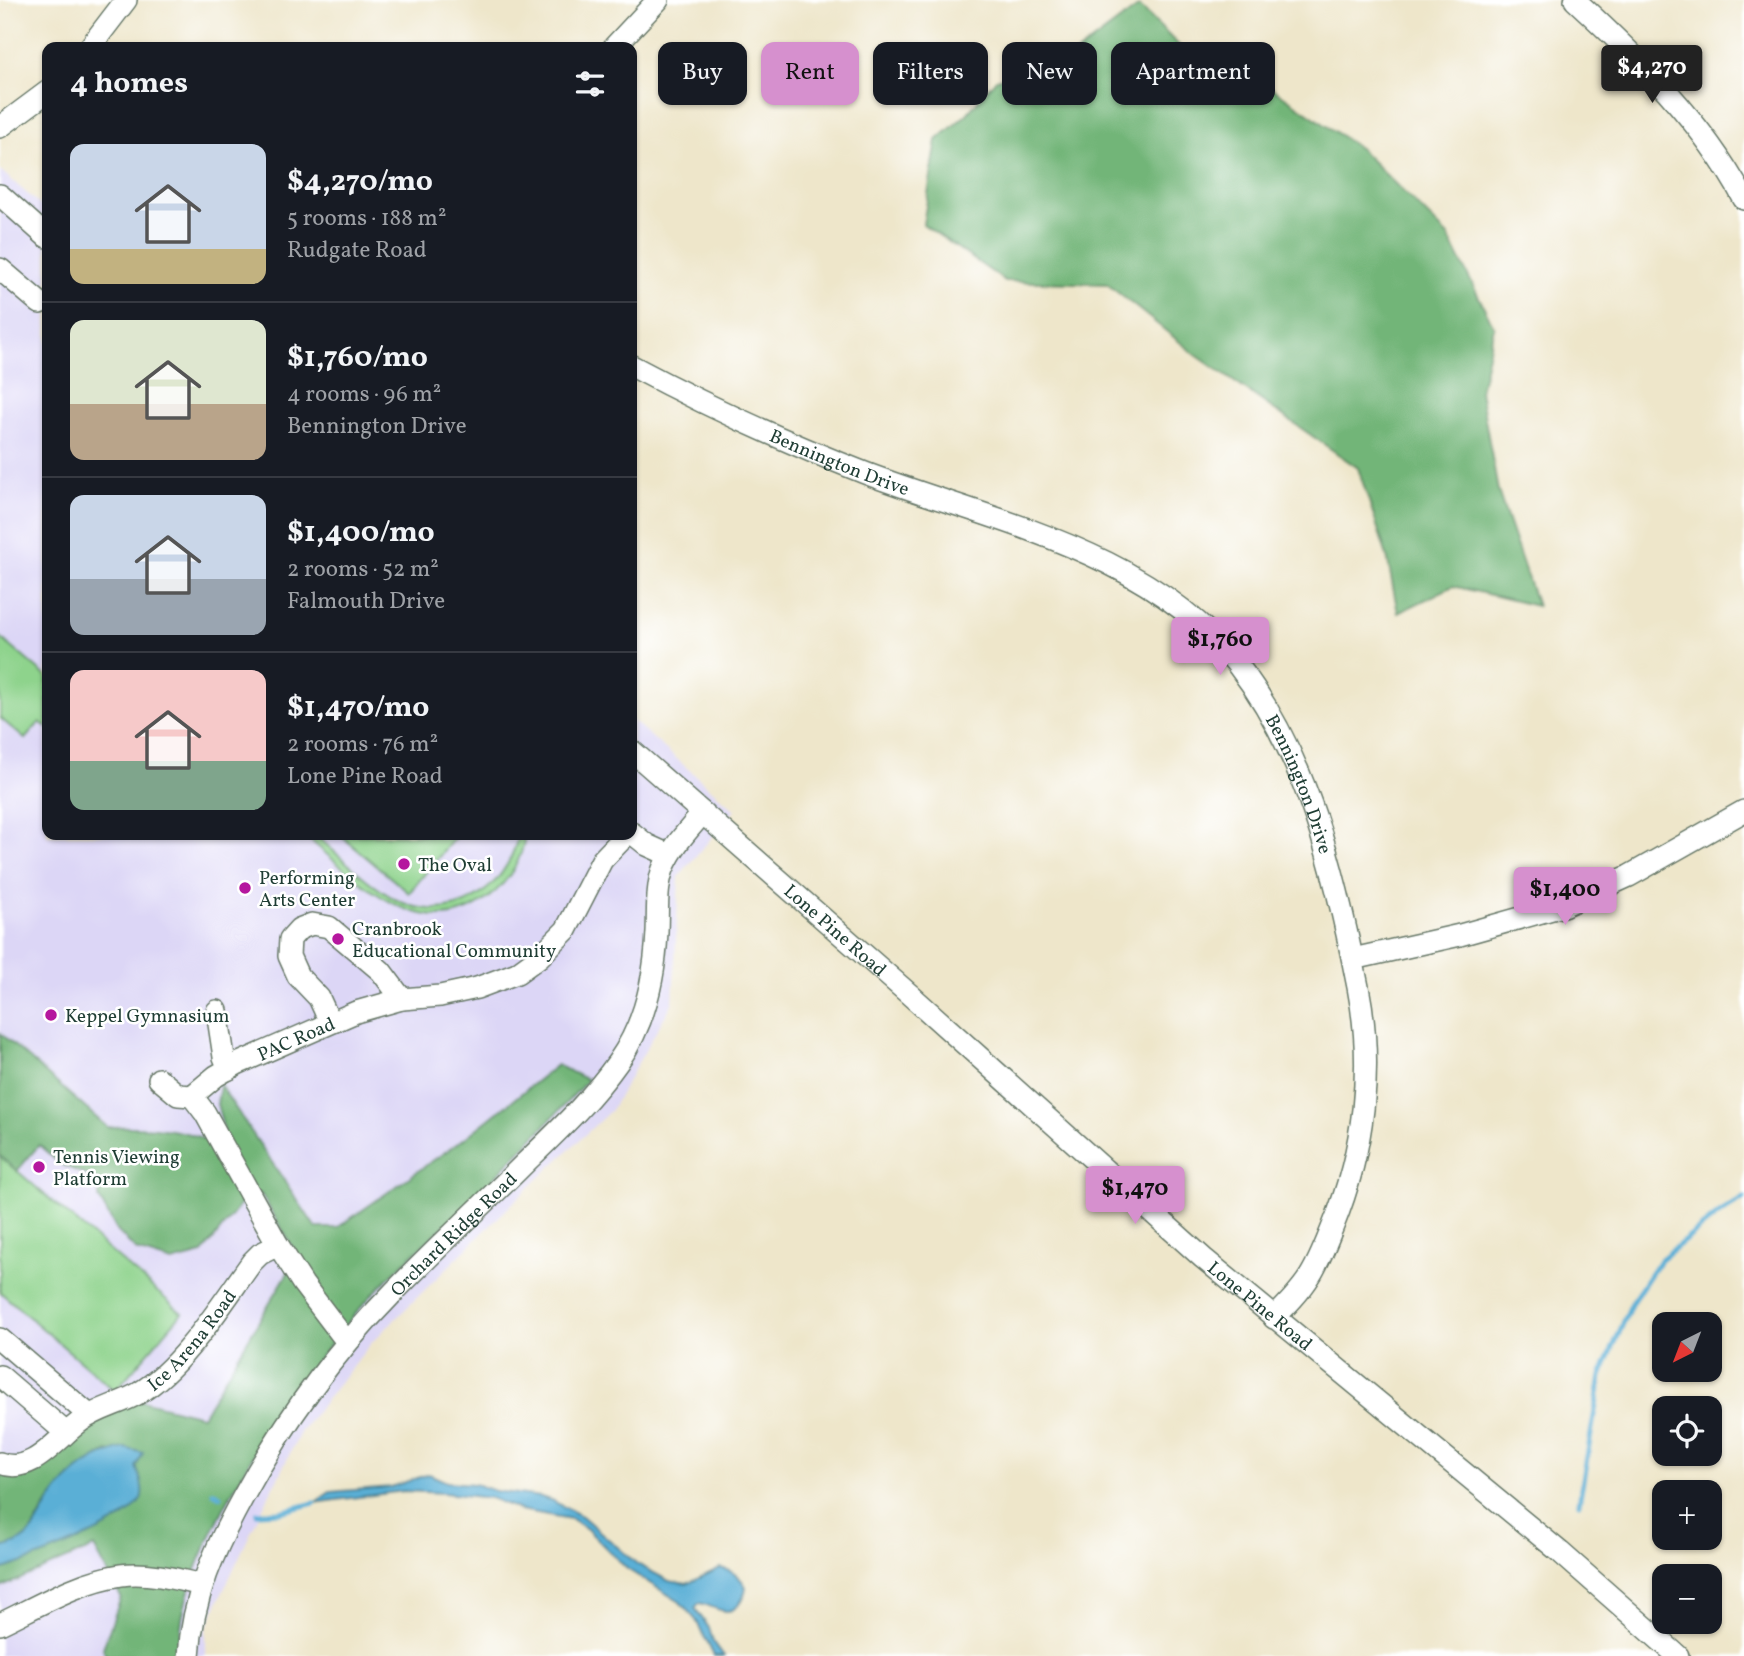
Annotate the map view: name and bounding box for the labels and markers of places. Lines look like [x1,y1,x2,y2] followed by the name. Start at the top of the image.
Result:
[1595,46,1709,105] pin: $4,270
[1163,618,1277,677] pin: $1,760
[418,853,492,879] place label: The Oval
[396,856,412,872] marker: The Oval
[259,866,355,914] place label: Performing Arts Center
[1508,867,1622,927] pin: $1,400
[237,880,253,896] marker: Performing Arts Center
[352,917,556,965] place label: Cranbrook Educational Community
[330,931,346,947] marker: Cranbrook Educational Community
[65,1004,230,1030] place label: Keppel Gymnasium
[43,1007,59,1023] marker: Keppel Gymnasium
[53,1145,180,1193] place label: Tennis Viewing Platform
[31,1159,47,1175] marker: Tennis Viewing Platform
[1078,1166,1192,1226] pin: $1,470

